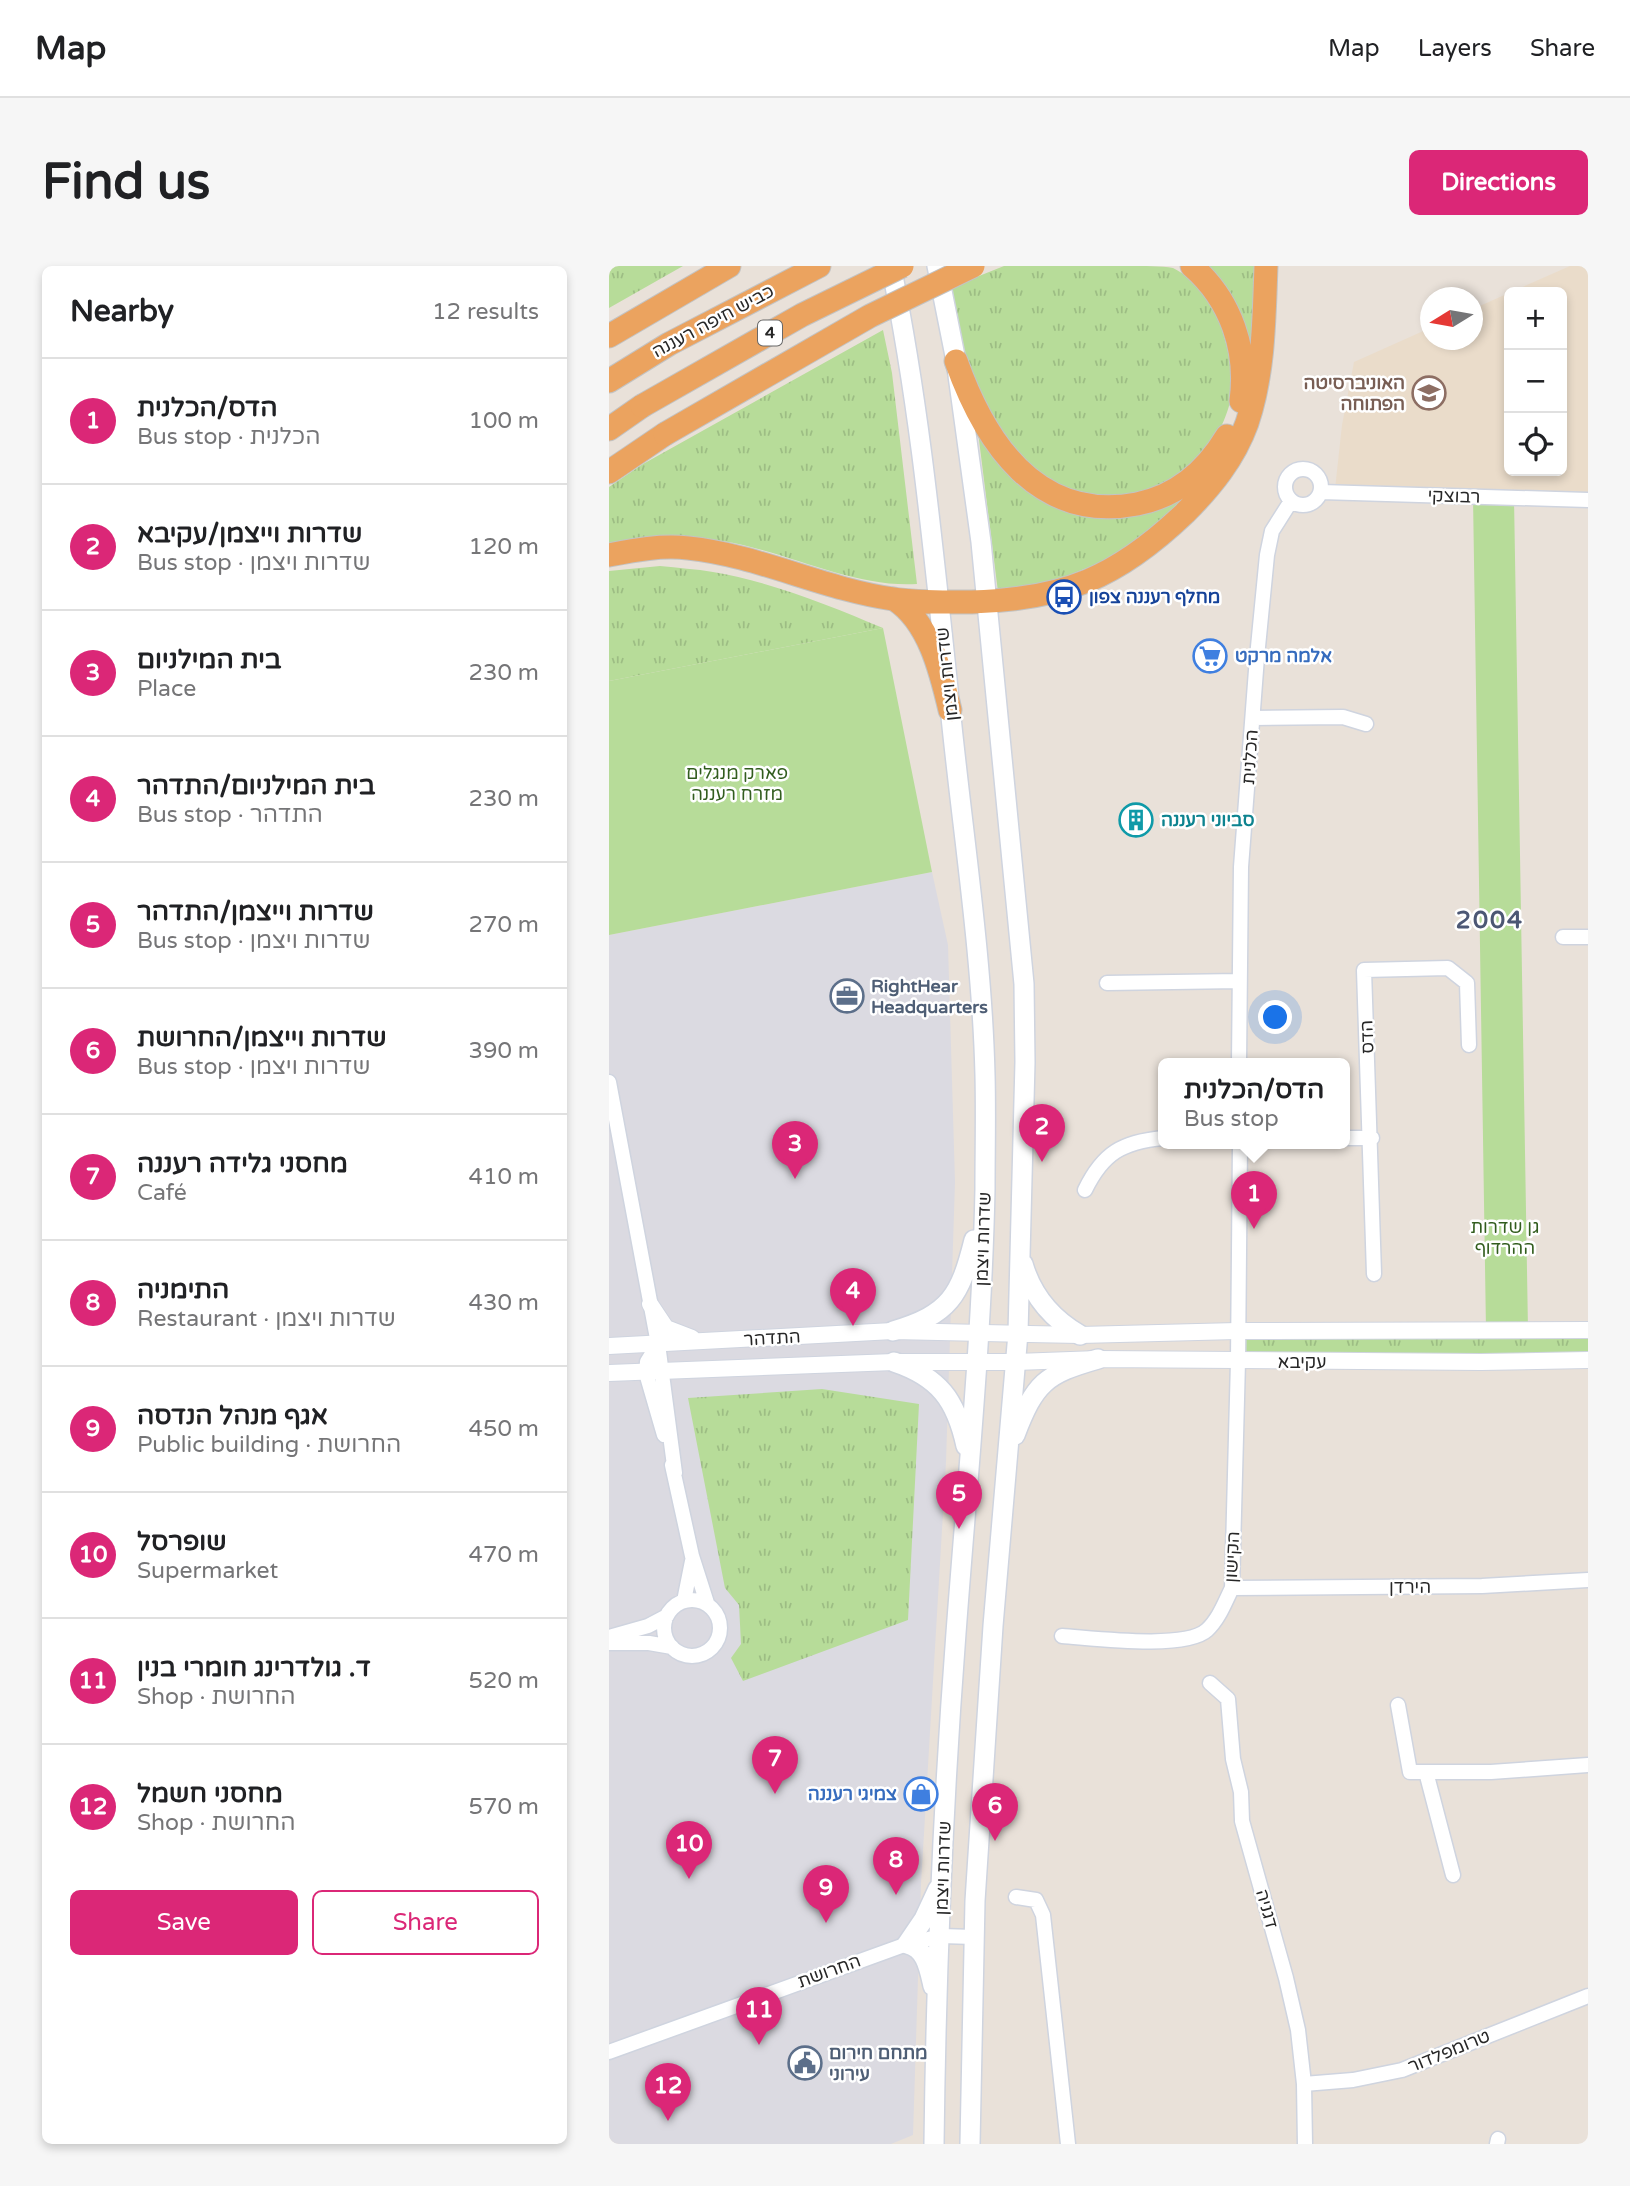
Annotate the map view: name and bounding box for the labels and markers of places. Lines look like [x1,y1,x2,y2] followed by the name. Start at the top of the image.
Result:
[1304,372,1405,415] place label: האוניברסיטה הפתוחה
[1410,374,1448,412] school or university icon: האוניברסיטה הפתוחה
[1045,578,1083,616] bus stop icon: מחלף רעננה צפון
[1089,586,1220,608] place label: מחלף רעננה צפון
[1191,637,1229,675] supermarket icon: אלמה מרקט
[1235,645,1332,667] place label: אלמה מרקט
[1117,801,1155,839] building icon: סביוני רעננה
[1161,809,1255,831] place label: סביוני רעננה
[871,975,988,1018] place label: RightHear Headquarters
[828,977,866,1015] office icon: RightHear Headquarters
[1019,1104,1065,1162] pin: 2
[772,1121,818,1179] pin: 3
[1231,1171,1277,1229] pin: 1
[830,1268,876,1326] pin: 4
[936,1471,982,1529] pin: 5
[752,1736,798,1794] pin: 7
[902,1775,940,1813] shop icon: צמיגי רעננה
[808,1783,897,1805] place label: צמיגי רעננה
[972,1783,1018,1841] pin: 6
[666,1821,712,1879] pin: 10
[873,1837,919,1895] pin: 8
[803,1865,849,1923] pin: 9
[736,1987,782,2045] pin: 11
[829,2042,928,2085] place label: מתחם חירום עירוני
[786,2044,824,2082] public building icon: מתחם חירום עירוני
[645,2063,691,2121] pin: 12

